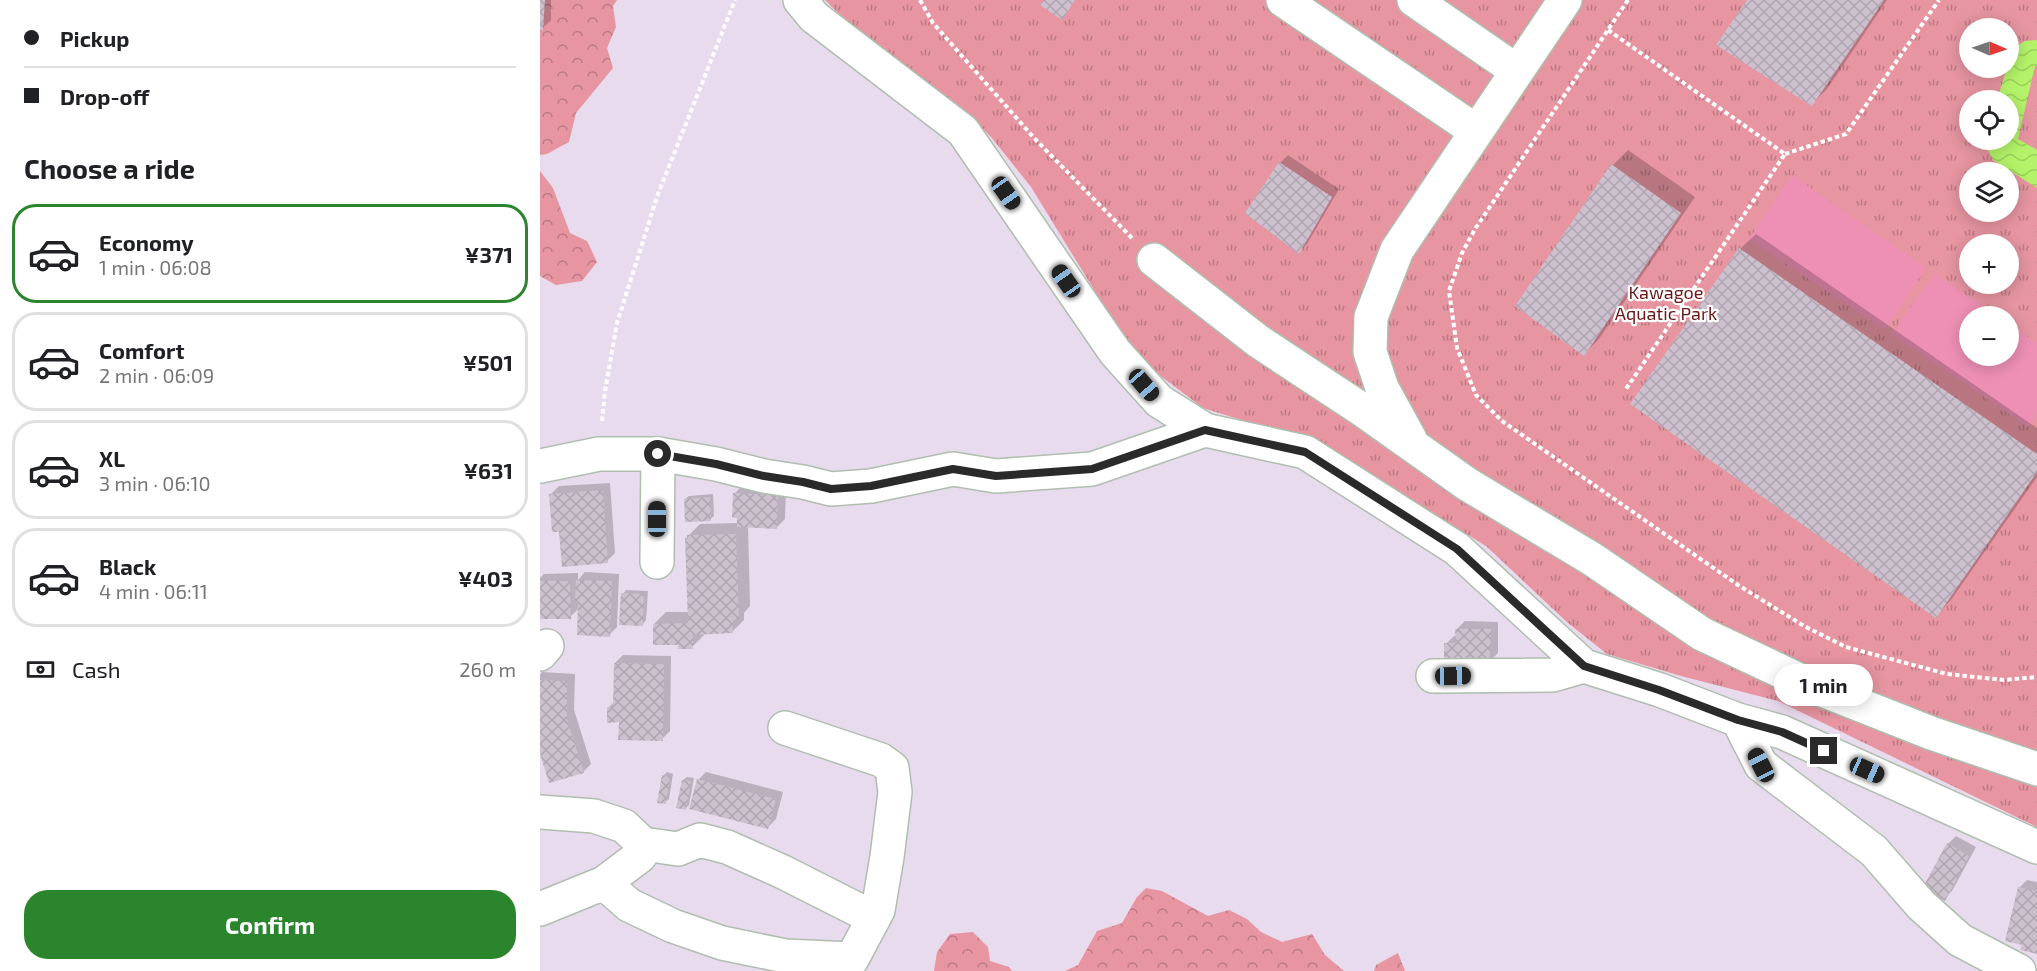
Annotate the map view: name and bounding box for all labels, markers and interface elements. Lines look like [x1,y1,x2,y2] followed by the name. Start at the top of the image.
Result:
[1959,18,2019,78] north arrow
[1959,18,2019,366] map controls
[60,25,129,51] text: Pickup
[60,83,149,109] text: Drop-off
[1959,90,2019,150] button: locate
[24,152,195,184] text: Choose a ride
[1959,162,2019,222] button: layers
[988,173,1024,213] car
[27,227,81,281] icon: car
[99,229,194,255] text: Economy
[1959,234,2019,294] button: +
[465,241,513,267] text: ¥371
[99,255,212,279] text: 1 min · 06:08
[1048,261,1084,301] car
[1615,281,1717,324] park label: Kawagoe Aquatic Park
[1959,306,2019,366] button: −
[27,335,81,389] icon: car
[99,337,184,363] text: Comfort
[463,349,513,375] text: ¥501
[99,363,214,387] text: 2 min · 06:09
[1125,366,1163,404] car
[644,440,671,467] route start
[27,443,81,497] icon: car
[99,445,125,471] text: XL
[463,457,513,483] text: ¥631
[99,471,211,495] text: 3 min · 06:10
[648,501,666,537] car
[27,551,81,605] icon: car
[99,553,156,579] text: Black
[458,565,513,591] text: ¥403
[99,579,208,603] text: 4 min · 06:11
[24,653,57,686] icon: cash
[72,656,121,682] text: Cash
[459,657,516,681] text: 260 m
[1774,664,1874,706] callout: 1 min
[1435,667,1471,685] car
[1799,673,1848,697] text: 1 min
[1810,737,1837,764] route end
[1745,745,1777,785] car
[1847,754,1887,786] car
[24,890,516,959] button: Confirm

